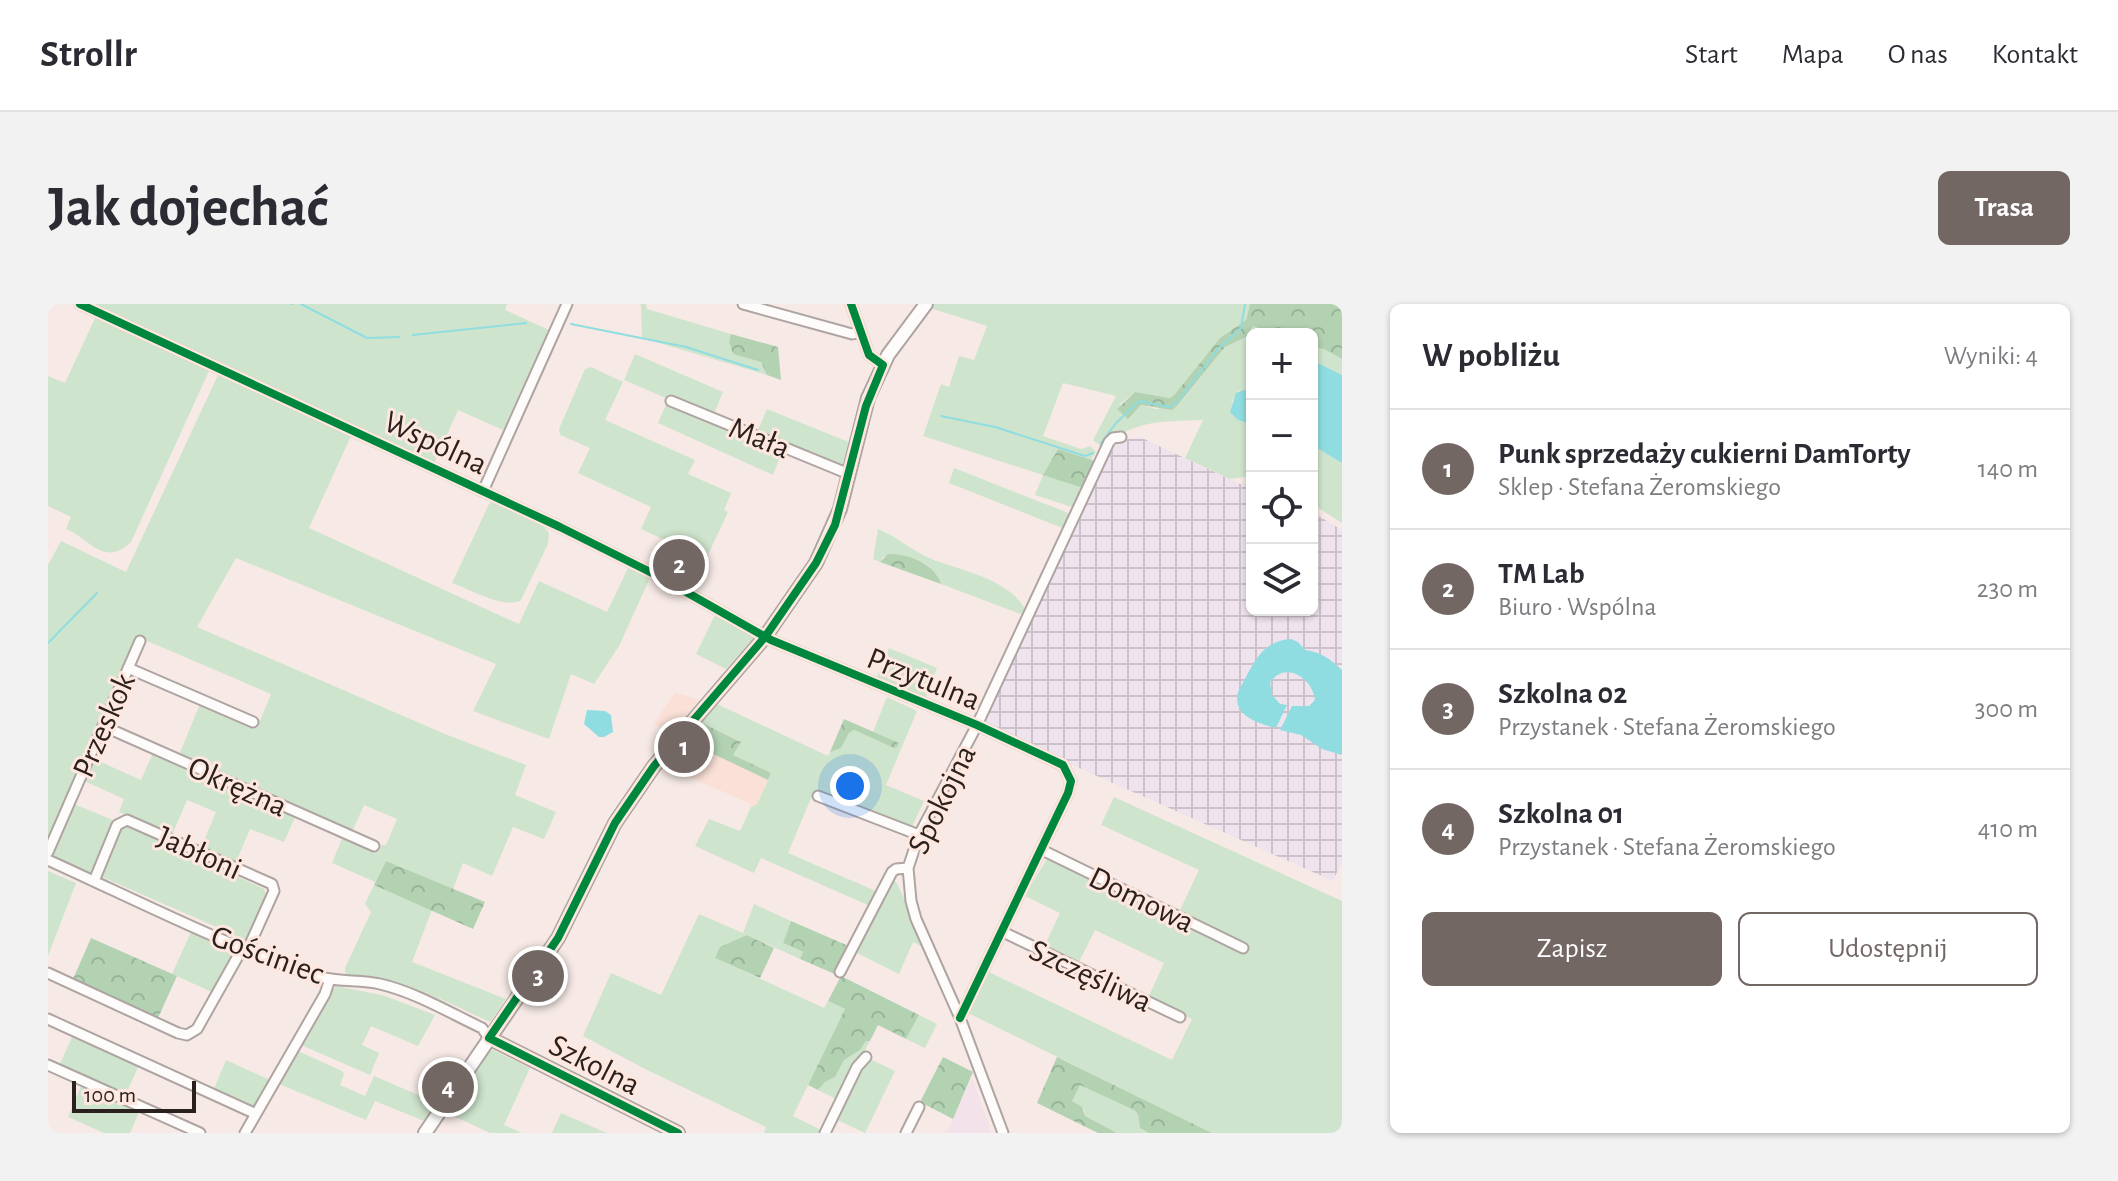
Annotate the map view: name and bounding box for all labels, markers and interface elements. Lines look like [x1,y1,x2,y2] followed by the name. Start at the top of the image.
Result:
[40,36,137,74] text: Strollr
[1685,41,1738,69] text: Start
[1782,41,1844,69] text: Mapa
[1888,41,1948,69] text: O nas
[1992,41,2078,69] text: Kontakt
[1938,171,2070,245] button: Trasa
[48,180,328,236] text: Jak dojechać
[1246,328,1318,616] map controls
[1246,328,1318,400] button: +
[1422,339,1560,373] text: W pobliżu
[1944,343,2038,369] text: Wyniki: 4
[1246,400,1318,472] button: −
[379,405,492,481] street label: Wspólna
[725,411,795,465] street label: Mała
[1498,439,1911,469] text: Punk sprzedaży cukierni DamTorty
[1443,456,1453,482] text: 1
[1978,456,2038,482] text: 140 m
[1246,472,1318,544] button: locate
[1498,474,1781,500] text: Sklep · Stefana Żeromskiego
[653,535,705,595] pin: 2
[1246,544,1318,616] button: layers
[1498,559,1585,589] text: TM Lab
[1442,576,1454,602] text: 2
[1977,576,2038,602] text: 230 m
[1498,594,1656,620] text: Biuro · Wspólna
[862,642,985,716] street label: Przytulna
[67,668,141,782] street label: Przeskok
[1498,679,1627,709] text: Szkolna 02
[1442,696,1454,722] text: 3
[1975,696,2038,722] text: 300 m
[1498,714,1836,740] text: Przystanek · Stefana Żeromskiego
[658,717,710,777] pin: 1
[902,740,982,859] street label: Spokojna
[183,751,292,823] street label: Okrężna
[830,766,870,806] your location
[1498,799,1624,829] text: Szkolna 01
[1441,816,1455,842] text: 4
[1978,816,2038,842] text: 410 m
[153,820,247,886] street label: Jabłoni
[1498,834,1836,860] text: Przystanek · Stefana Żeromskiego
[1084,861,1199,939] street label: Domowa
[1422,912,1722,986] button: Zapisz
[1738,912,2038,986] button: Udostępnij
[207,920,328,990] street label: Gościniec
[1024,934,1157,1018] street label: Szczęśliwa
[512,946,564,1006] pin: 3
[544,1029,645,1101] street label: Szkolna
[422,1057,474,1117] pin: 4
[72,1077,196,1113] scale bar
[84,1084,136,1106] text: 100 m

